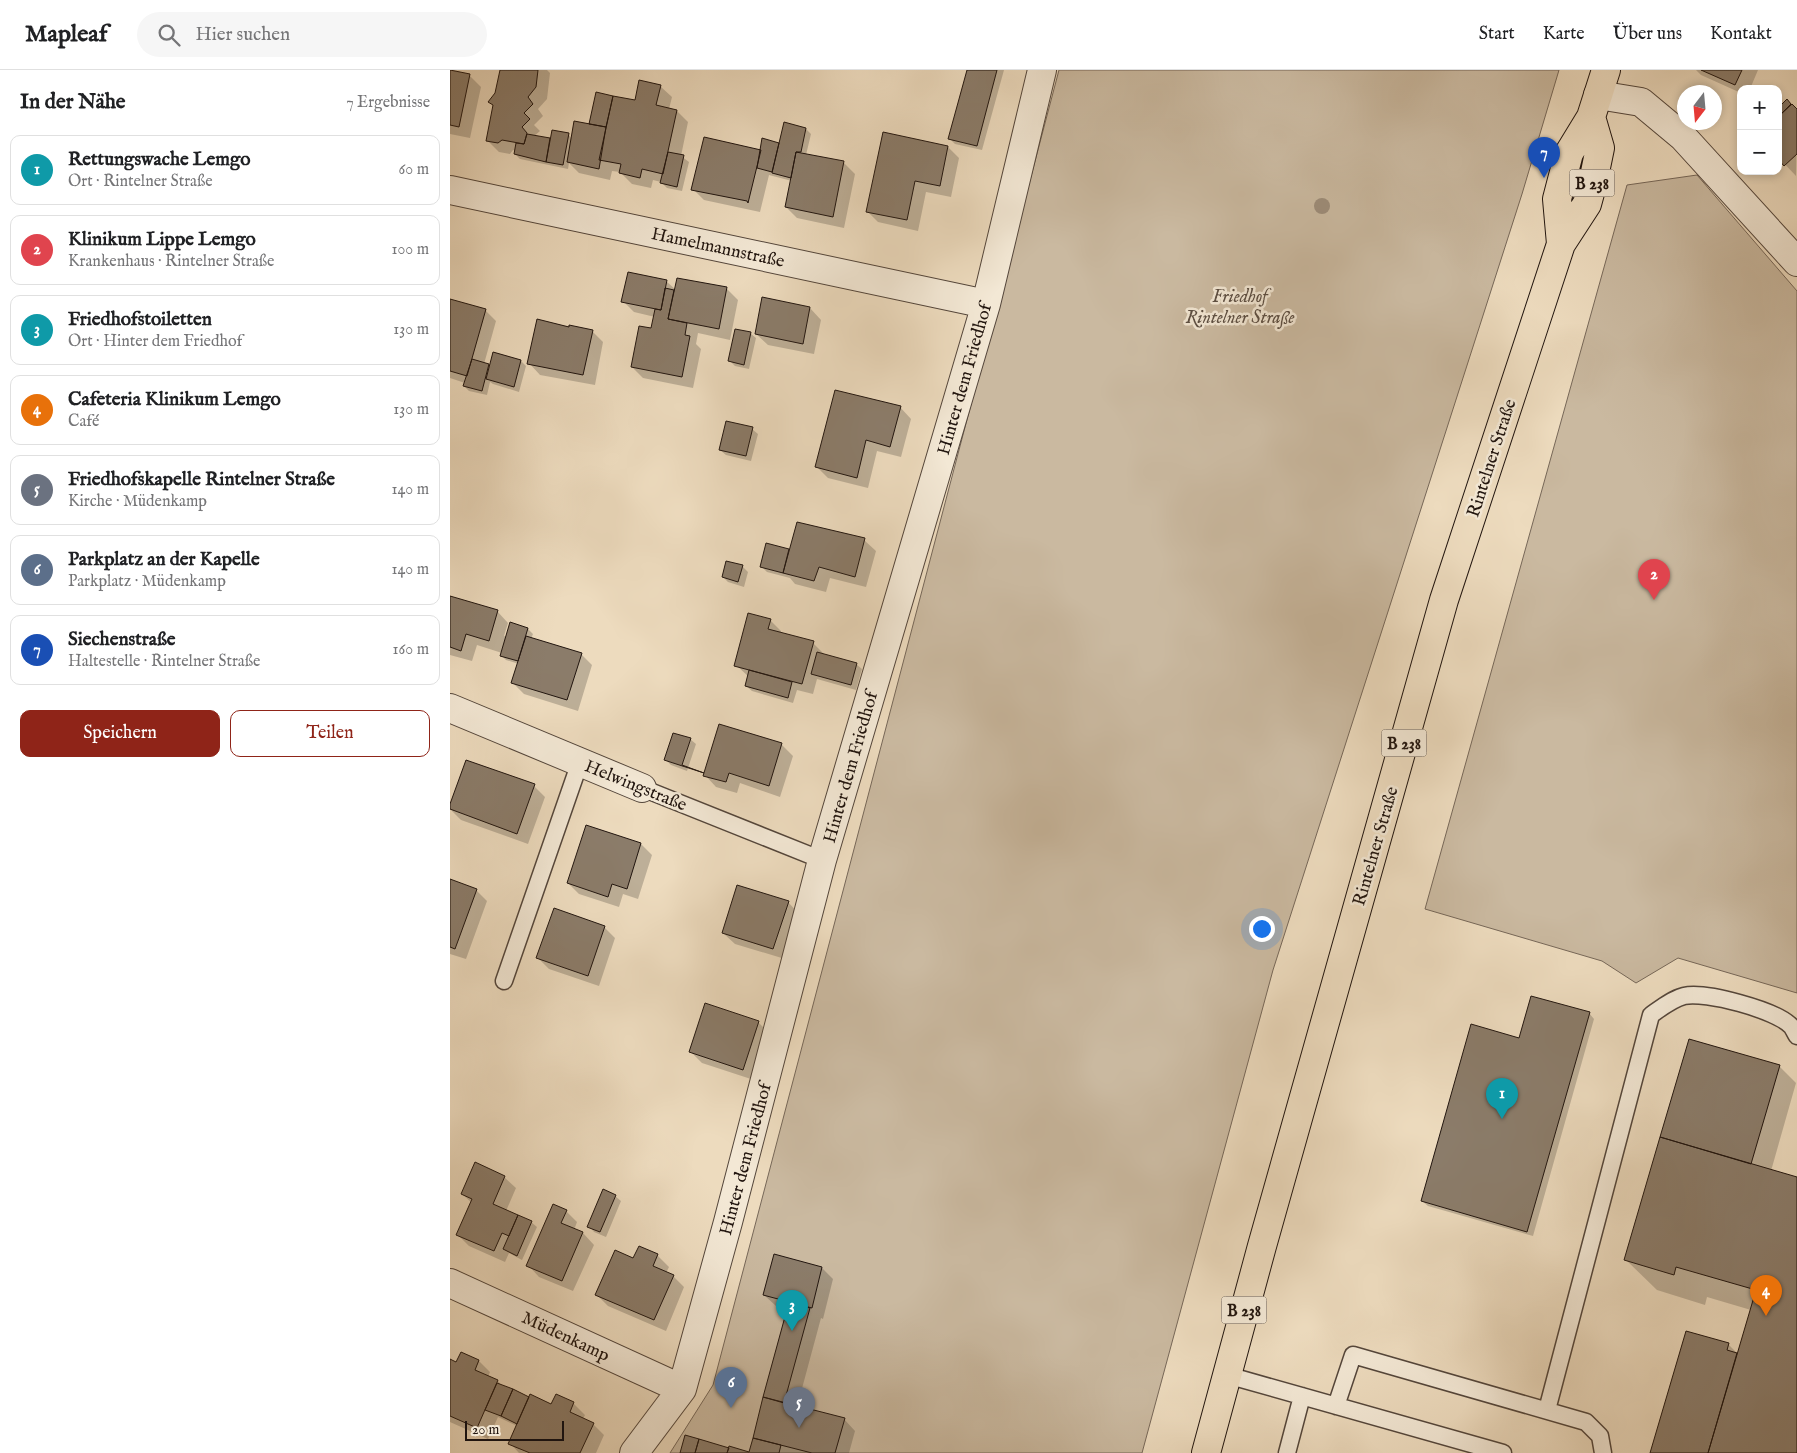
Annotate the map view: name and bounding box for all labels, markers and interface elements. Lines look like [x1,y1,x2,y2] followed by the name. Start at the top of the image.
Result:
[137,12,487,57] search box
[25,19,107,50] text: Mapleaf
[155,21,183,49] icon: search
[195,23,290,47] text: Hier suchen
[1479,23,1515,46] text: Start
[1543,23,1585,46] text: Karte
[1613,23,1682,46] text: Über uns
[1710,23,1772,46] text: Kontakt
[1677,85,1722,130] north arrow
[1737,85,1782,175] map controls
[1737,85,1782,130] button: +
[20,89,126,116] text: In der Nähe
[346,93,430,113] text: 7 Ergebnisse
[1737,130,1782,175] button: −
[1528,137,1560,178] pin: 7
[68,148,250,172] text: Rettungswache Lemgo
[34,160,40,180] text: 1
[399,160,429,180] text: 60 m
[1570,170,1614,196] road number: B 238
[68,172,213,192] text: Ort · Rintelner Straße
[649,223,786,274] street label: Hamelmannstraße
[68,228,256,252] text: Klinikum Lippe Lemgo
[33,240,41,260] text: 2
[392,240,429,260] text: 100 m
[68,252,274,272] text: Krankenhaus · Rintelner Straße
[1186,286,1294,330] park label: Friedhof Rintelner Straße
[933,298,999,458] street label: Hinter dem Friedhof
[68,308,212,332] text: Friedhofstoiletten
[34,320,40,340] text: 3
[393,320,429,340] text: 130 m
[68,332,242,352] text: Ort · Hinter dem Friedhof
[68,388,281,412] text: Cafeteria Klinikum Lemgo
[1462,396,1522,521] street label: Rintelner Straße
[33,400,41,420] text: 4
[393,400,429,420] text: 130 m
[68,412,99,432] text: Café
[68,468,335,492] text: Friedhofskapelle Rintelner Straße
[34,480,40,500] text: 5
[391,480,429,500] text: 140 m
[68,492,207,512] text: Kirche · Müdenkamp
[68,548,260,572] text: Parkplatz an der Kapelle
[1638,559,1670,600] pin: 2
[34,560,40,580] text: 6
[391,560,429,580] text: 140 m
[68,572,226,592] text: Parkplatz · Müdenkamp
[68,628,175,652] text: Siechenstraße
[33,640,41,660] text: 7
[393,640,429,660] text: 160 m
[68,652,260,672] text: Haltestelle · Rintelner Straße
[819,686,885,846] street label: Hinter dem Friedhof
[20,710,220,757] button: Speichern
[230,710,430,757] button: Teilen
[1382,730,1426,756] road number: B 238
[581,755,690,817] street label: Helwingstraße
[1348,784,1404,909] street label: Rintelner Straße
[1249,916,1275,942] your location
[715,1077,779,1238] street label: Hinter dem Friedhof
[1486,1078,1518,1119] pin: 1
[1750,1275,1782,1316] pin: 4
[776,1290,808,1331] pin: 3
[1222,1296,1266,1324] road number: B 238
[518,1307,613,1368] street label: Müdenkamp
[715,1367,747,1408] pin: 6
[783,1387,815,1428] pin: 5
[465,1418,564,1441] scale bar
[472,1421,499,1439] text: 20 m

